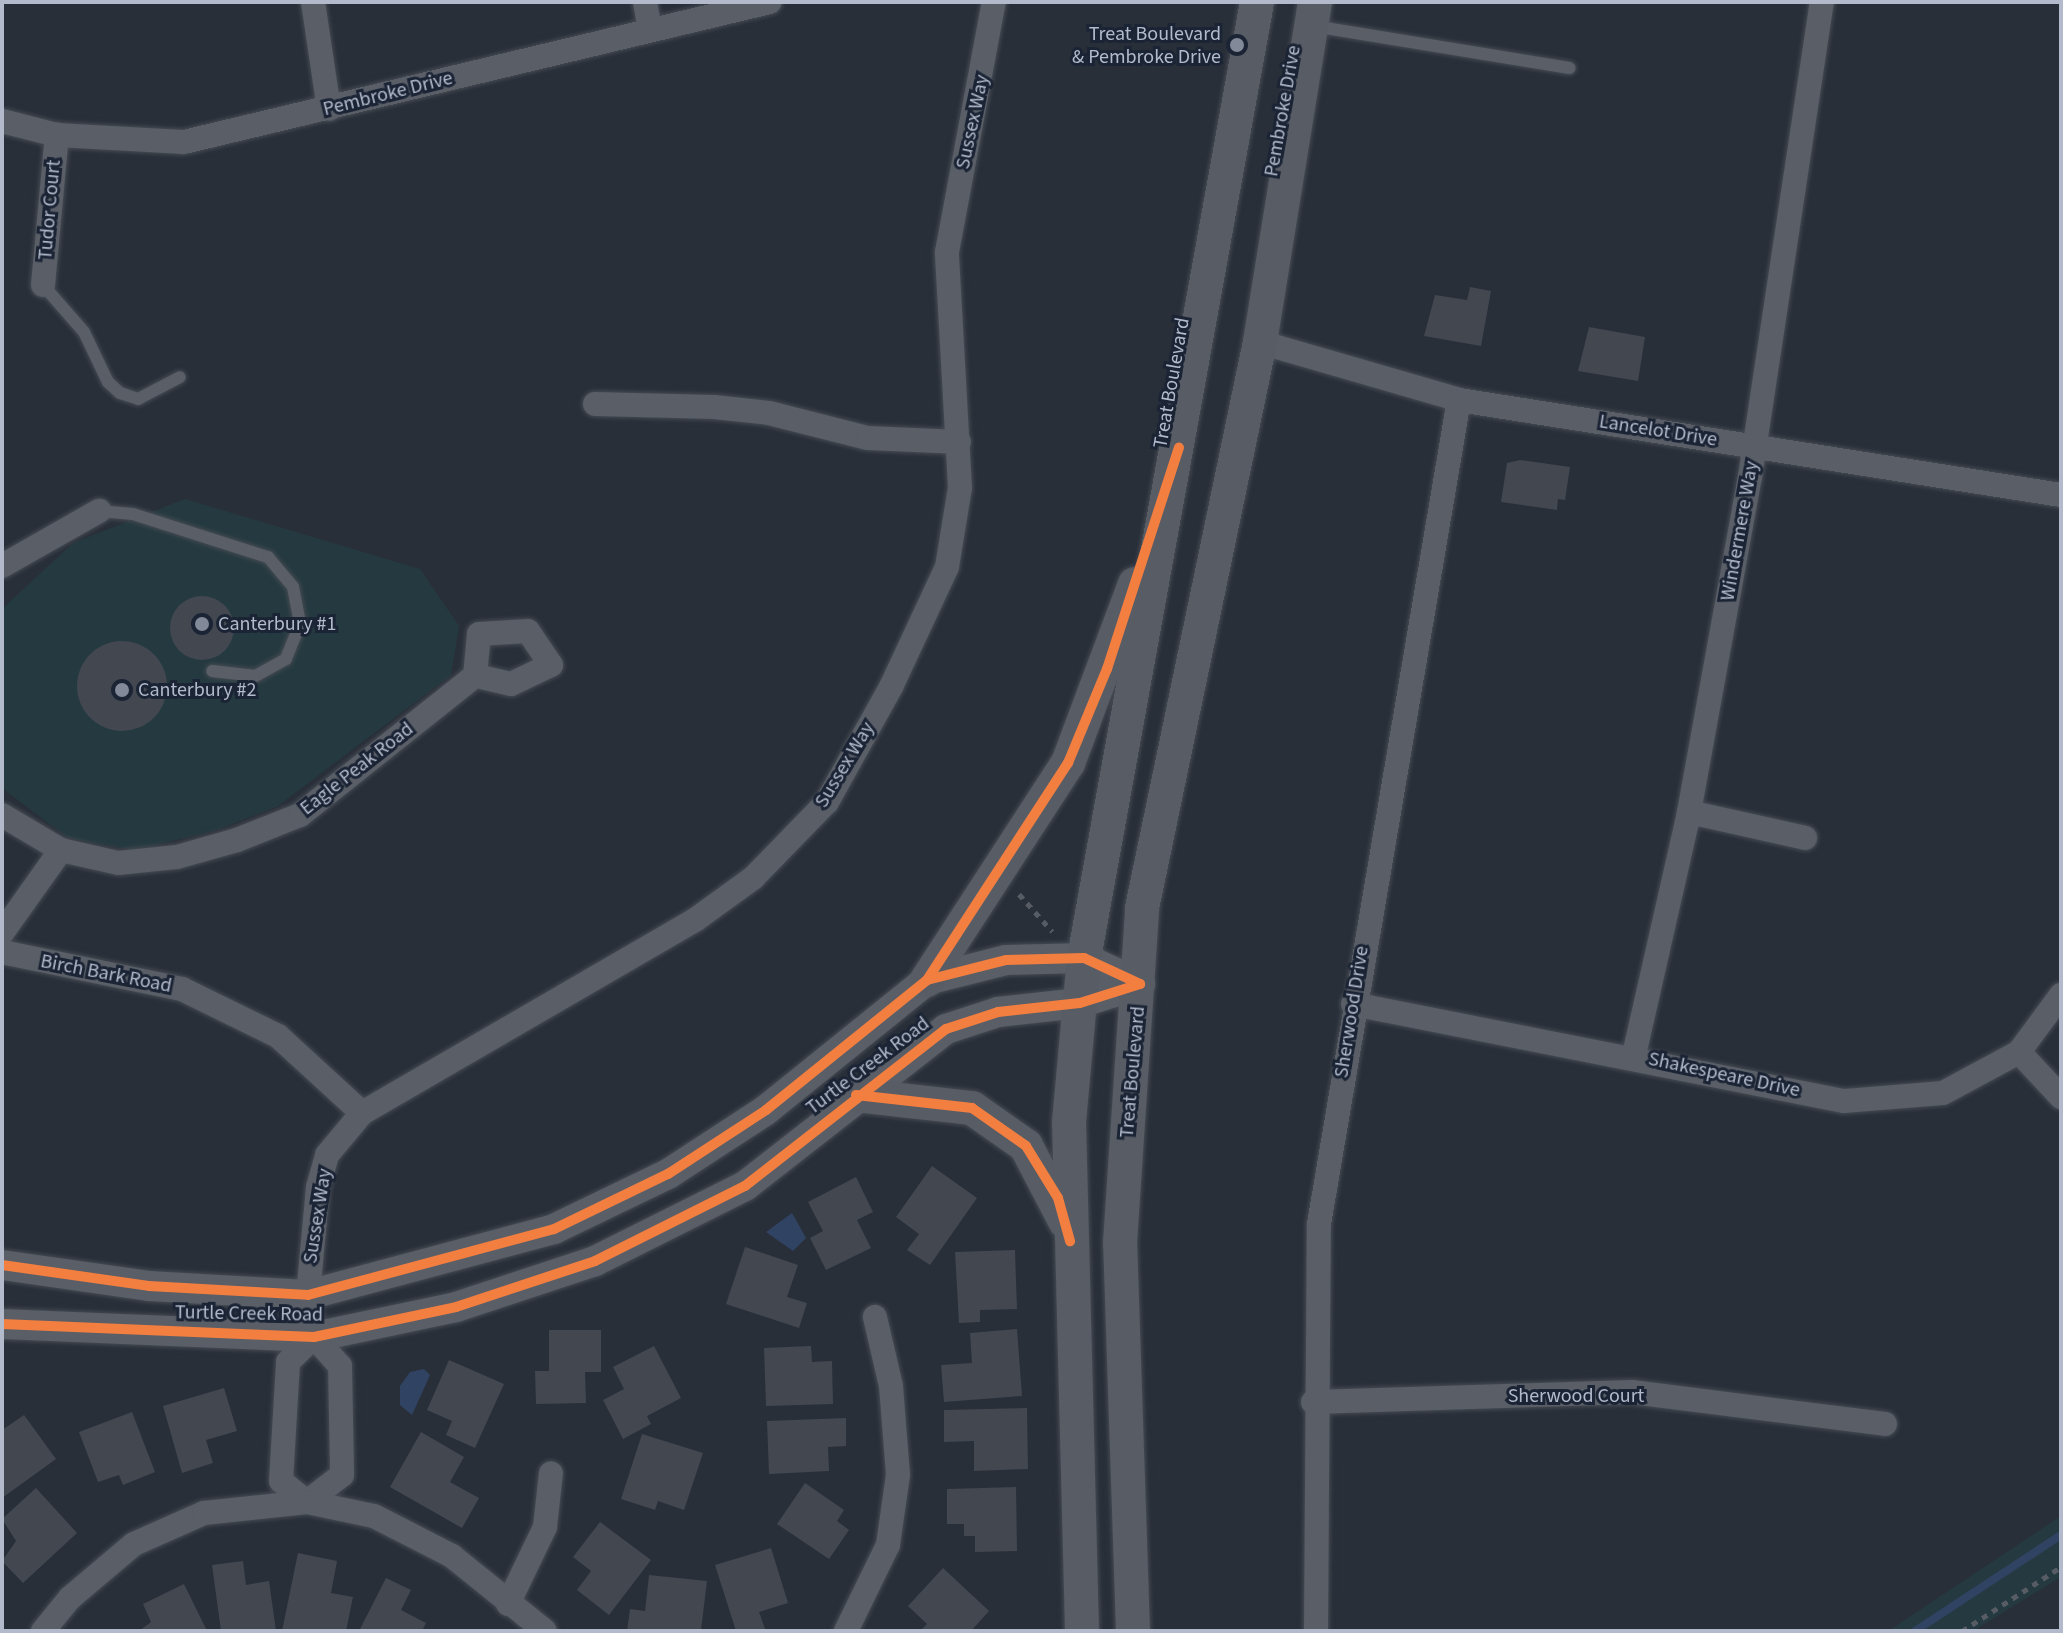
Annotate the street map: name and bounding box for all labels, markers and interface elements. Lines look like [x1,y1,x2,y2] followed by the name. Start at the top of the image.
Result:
[1072,22,1221,69] place label: Treat Boulevard & Pembroke Drive
[1228,36,1246,54] marker: Treat Boulevard & Pembroke Drive
[1260,44,1306,178] street label: Pembroke Drive
[321,66,455,122] street label: Pembroke Drive
[951,73,995,171] street label: Sussex Way
[34,159,66,261] street label: Tudor Court
[1149,316,1195,450] street label: Treat Boulevard
[1597,410,1719,452] street label: Lancelot Drive
[1716,459,1764,603] street label: Windermere Way
[218,612,336,636] place label: Canterbury #1
[193,615,211,633] marker: Canterbury #1
[138,678,256,702] place label: Canterbury #2
[113,681,131,699] marker: Canterbury #2
[296,717,418,821] street label: Eagle Peak Road
[810,718,880,812] street label: Sussex Way
[1330,944,1374,1080] street label: Sherwood Drive
[38,950,174,998] street label: Birch Bark Road
[1115,1005,1151,1139] street label: Treat Boulevard
[802,1012,934,1120] street label: Turtle Creek Road
[1646,1047,1802,1103] street label: Shakespeare Drive
[299,1167,337,1265] street label: Sussex Way
[175,1301,323,1327] street label: Turtle Creek Road
[1508,1384,1644,1408] street label: Sherwood Court

